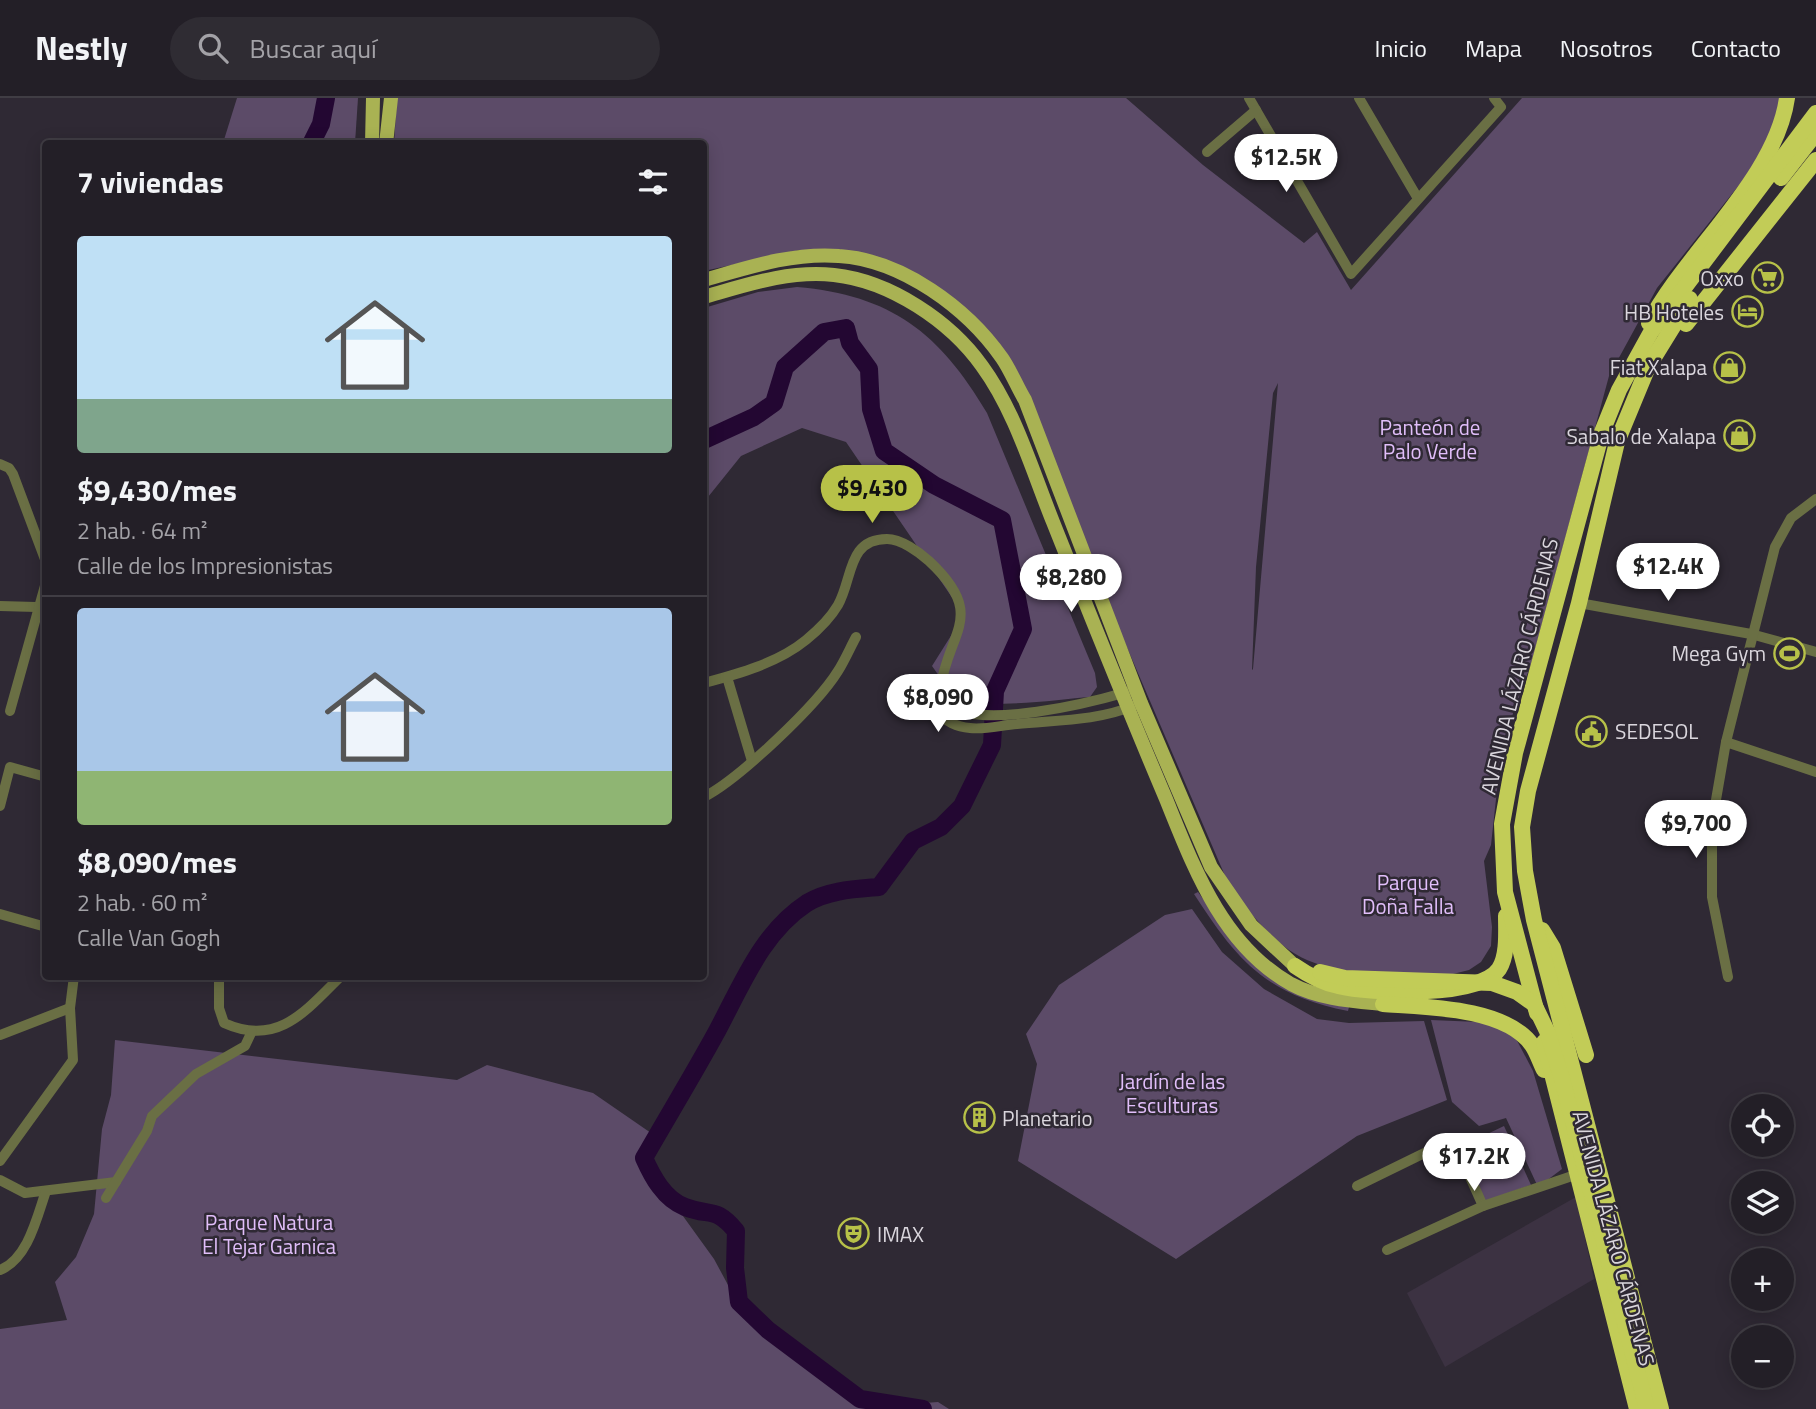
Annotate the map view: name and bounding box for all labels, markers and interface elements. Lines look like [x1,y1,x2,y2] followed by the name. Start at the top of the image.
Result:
[170,17,660,80] search box
[35,23,128,73] text: Nestly
[194,29,232,67] icon: search
[250,29,377,68] text: Buscar aquí
[1375,30,1427,66] text: Inicio
[1465,30,1522,66] text: Mapa
[1560,30,1653,66] text: Nosotros
[1691,30,1781,66] text: Contacto
[1229,134,1343,194] pin: $12.5K
[1250,139,1322,174] text: $12.5K
[77,159,224,205] text: 7 viviendas
[634,163,672,201] icon: filters
[1750,261,1784,295] supermarket icon: Oxxo
[1700,262,1744,294] place label: Oxxo
[312,282,438,408] icon: home
[1730,295,1764,329] hotel icon: HB Hoteles
[1624,296,1724,328] place label: HB Hoteles
[1713,350,1747,384] shop icon: Fiat Xalapa
[1610,351,1707,383] place label: Fiat Xalapa
[1380,411,1480,467] park label: Panteón de Palo Verde
[1722,419,1756,453] shop icon: Sabalo de Xalapa
[1566,420,1716,452] place label: Sabalo de Xalapa
[815,466,929,525] pin: $9,430
[77,467,237,513] text: $9,430/mes
[837,470,907,505] text: $9,430
[77,513,207,548] text: 2 hab. · 64 m²
[1472,534,1566,798] street label: AVENIDA LÁZARO CÁRDENAS
[1611,544,1725,603] pin: $12.4K
[77,548,333,583] text: Calle de los Impresionistas
[1632,548,1704,583] text: $12.4K
[1014,554,1128,614] pin: $8,280
[1036,559,1106,594] text: $8,280
[1772,636,1806,670] sports icon: Mega Gym
[1671,637,1766,669] place label: Mega Gym
[312,654,438,780] icon: home
[881,674,995,734] pin: $8,090
[903,679,973,714] text: $8,090
[1575,714,1609,748] public building icon: SEDESOL
[1615,715,1698,747] place label: SEDESOL
[1639,800,1753,860] pin: $9,700
[1661,805,1731,840] text: $9,700
[77,839,237,885] text: $8,090/mes
[1362,866,1455,922] park label: Parque Doña Falla
[77,885,207,920] text: 2 hab. · 60 m²
[77,920,221,955] text: Calle Van Gogh
[1119,1065,1225,1121] park label: Jardín de las Esculturas
[1731,1094,1794,1388] map controls
[1731,1094,1794,1157] button: locate
[962,1101,996,1135] building icon: Planetario
[1002,1102,1093,1134] place label: Planetario
[1564,1107,1664,1369] street label: AVENIDA LÁZARO CÁRDENAS
[1417,1134,1531,1193] pin: $17.2K
[1438,1138,1510,1173] text: $17.2K
[1731,1171,1794,1234] button: layers
[202,1206,337,1262] park label: Parque Natura El Tejar Garnica
[837,1217,871,1251] theatre icon: IMAX
[877,1218,924,1250] place label: IMAX
[1731,1248,1794,1311] button: +
[1731,1325,1794,1388] button: −

